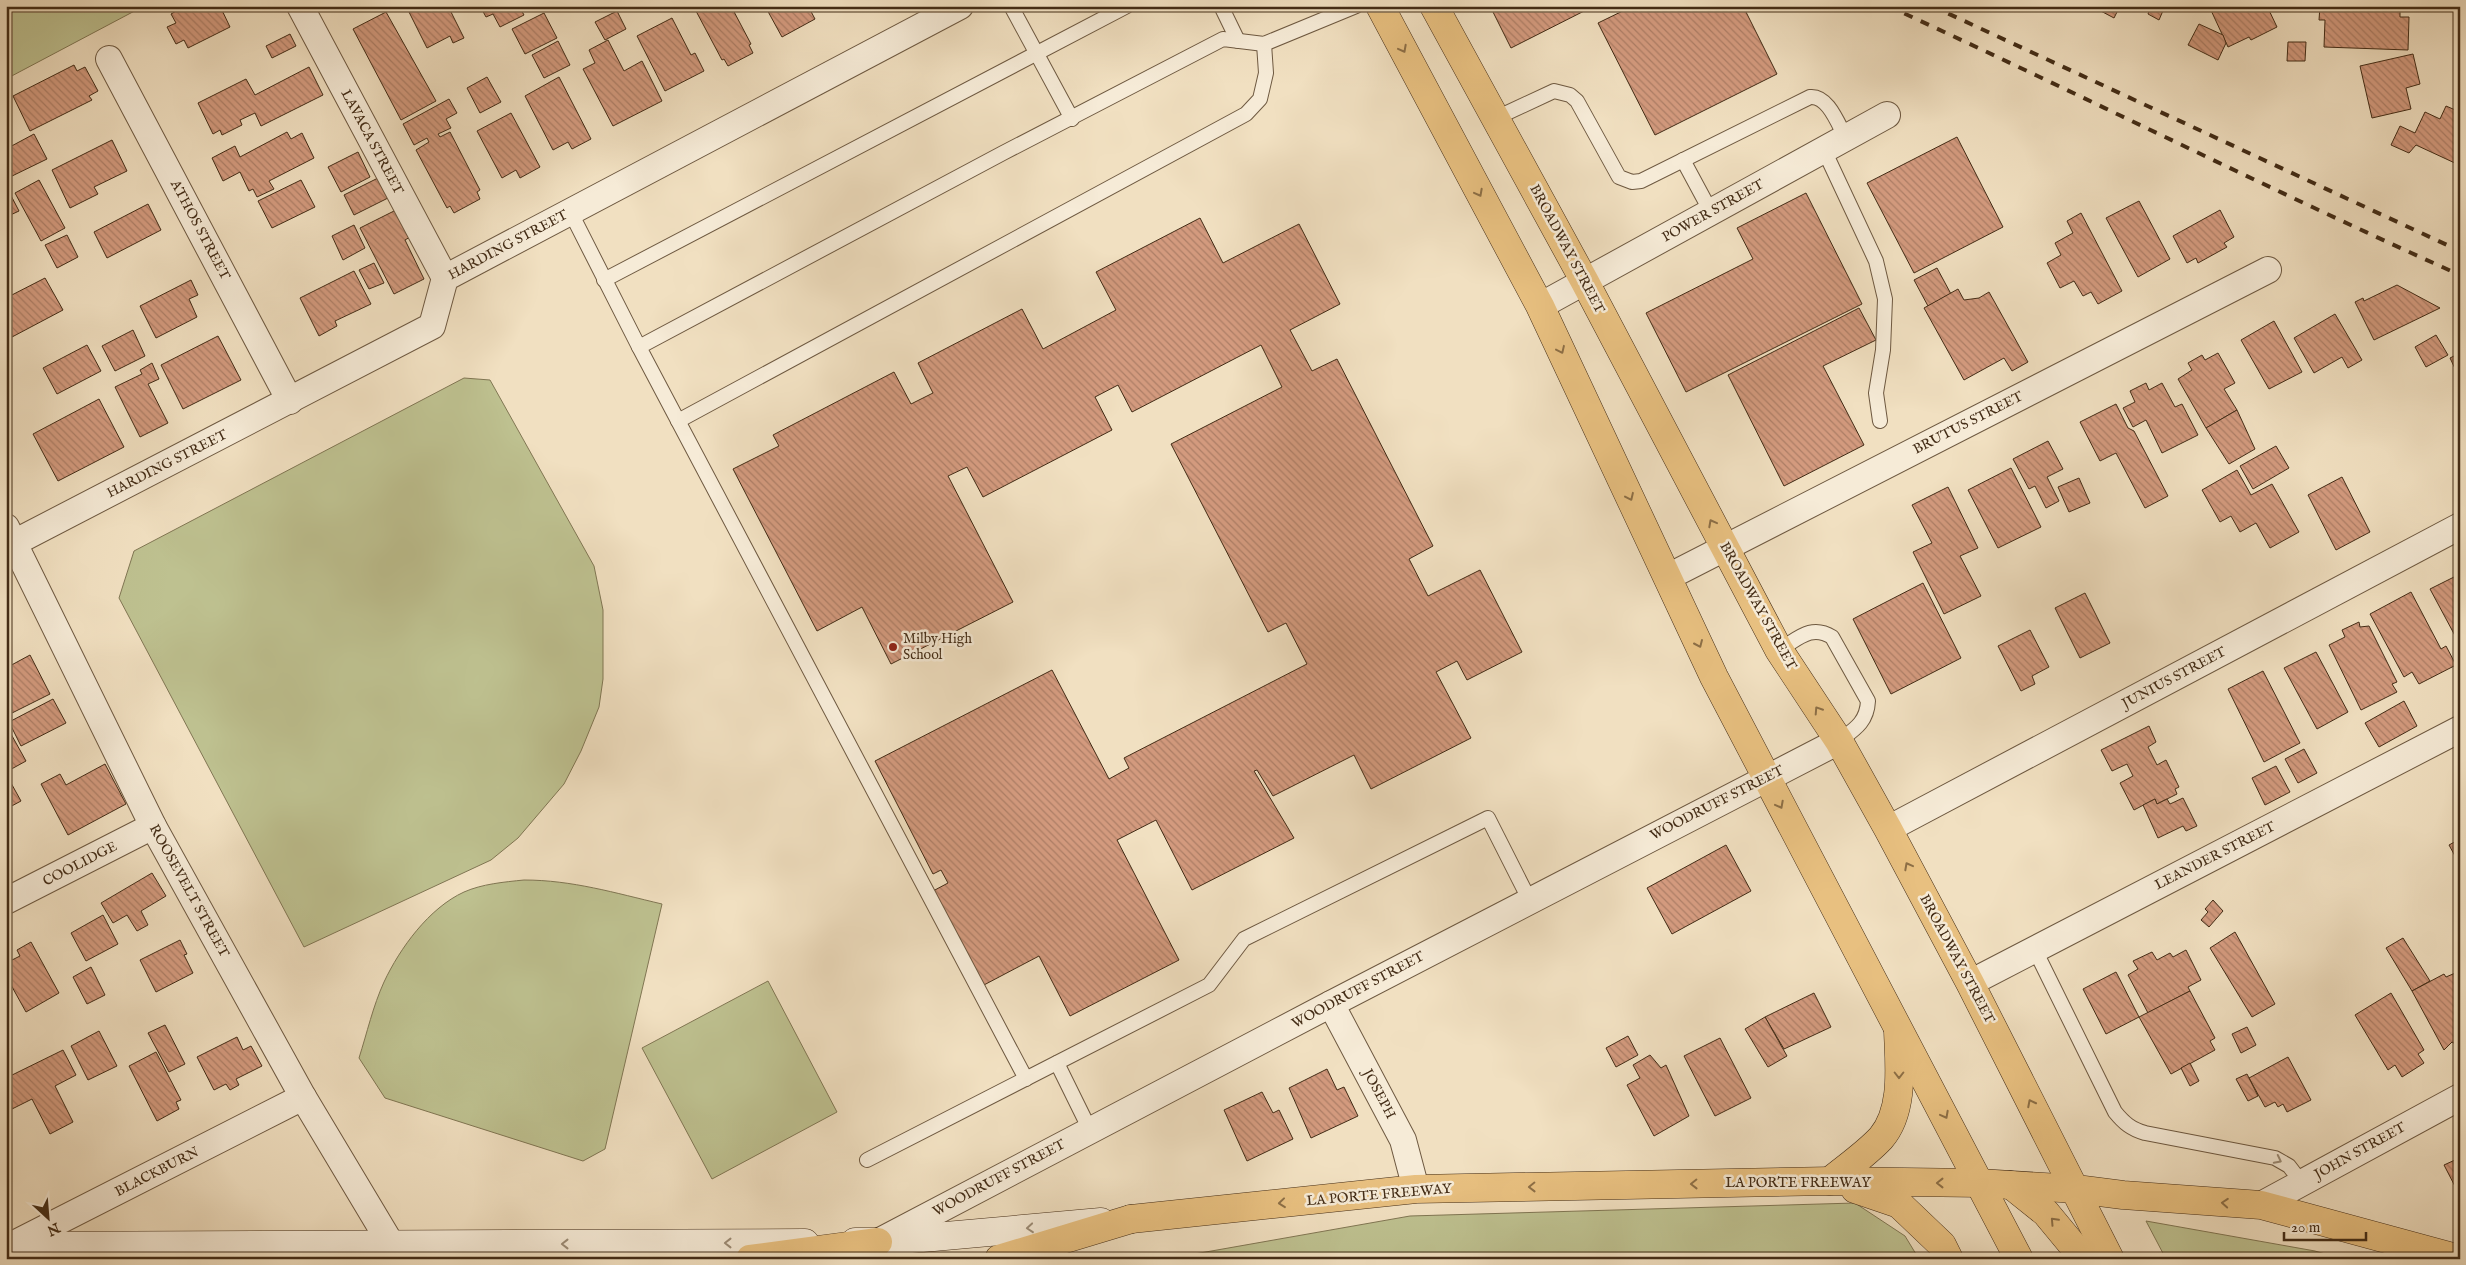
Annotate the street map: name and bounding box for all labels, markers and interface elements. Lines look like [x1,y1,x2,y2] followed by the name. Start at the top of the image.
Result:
[1397,44,1407,53] one-way arrow
[337,86,408,198] street label: LAVACA STREET
[1659,175,1768,246] street label: POWER STREET
[166,176,234,284] street label: ATHOS STREET
[1525,181,1609,317] street label: BROADWAY STREET
[1473,188,1483,197] one-way arrow
[445,205,572,284] street label: HARDING STREET
[1554,345,1565,354] one-way arrow
[1910,387,2027,459] street label: BRUTUS STREET
[104,425,231,502] street label: HARDING STREET
[1624,492,1635,501] one-way arrow
[1708,520,1718,529] one-way arrow
[1715,539,1801,674] street label: BROADWAY STREET
[903,630,972,664] place label: Milby High School
[1693,639,1704,648] one-way arrow
[887,641,899,653] marker: Milby High School
[2117,643,2230,714] street label: JUNIUS STREET
[1815,706,1825,715] one-way arrow
[1647,761,1788,845] street label: WOODRUFF STREET
[1774,799,1784,808] one-way arrow
[2152,817,2279,894] street label: LEANDER STREET
[145,821,233,961] street label: ROOSEVELT STREET
[40,837,120,890] street label: COOLIDGE
[1904,862,1914,871] one-way arrow
[1915,891,1999,1027] street label: BROADWAY STREET
[1289,947,1428,1033] street label: WOODRUFF STREET
[1357,1064,1400,1122] street label: JOSEPH
[1894,1071,1904,1079] one-way arrow
[2027,1100,2037,1109] one-way arrow
[1939,1110,1949,1119] one-way arrow
[2309,1118,2410,1184] street label: JOHN STREET
[930,1135,1069,1221] street label: WOODRUFF STREET
[112,1143,202,1201] street label: BLACKBURN
[2273,1154,2282,1164] one-way arrow
[1725,1174,1872,1192] street label: LA PORTE FREEWAY
[1690,1178,1698,1189] one-way arrow
[1935,1178,1943,1188] one-way arrow
[1306,1180,1454,1210] street label: LA PORTE FREEWAY
[1527,1181,1535,1192] one-way arrow
[22,1192,72,1242] north arrow
[1278,1197,1286,1208] one-way arrow
[2220,1197,2228,1208] one-way arrow
[2284,1210,2366,1242] scale bar
[2051,1217,2060,1226] one-way arrow
[44,1218,64,1240] text: N
[2291,1218,2321,1237] text: 20 m
[1025,1222,1033,1233] one-way arrow
[561,1238,569,1249] one-way arrow
[724,1238,732,1248] one-way arrow

